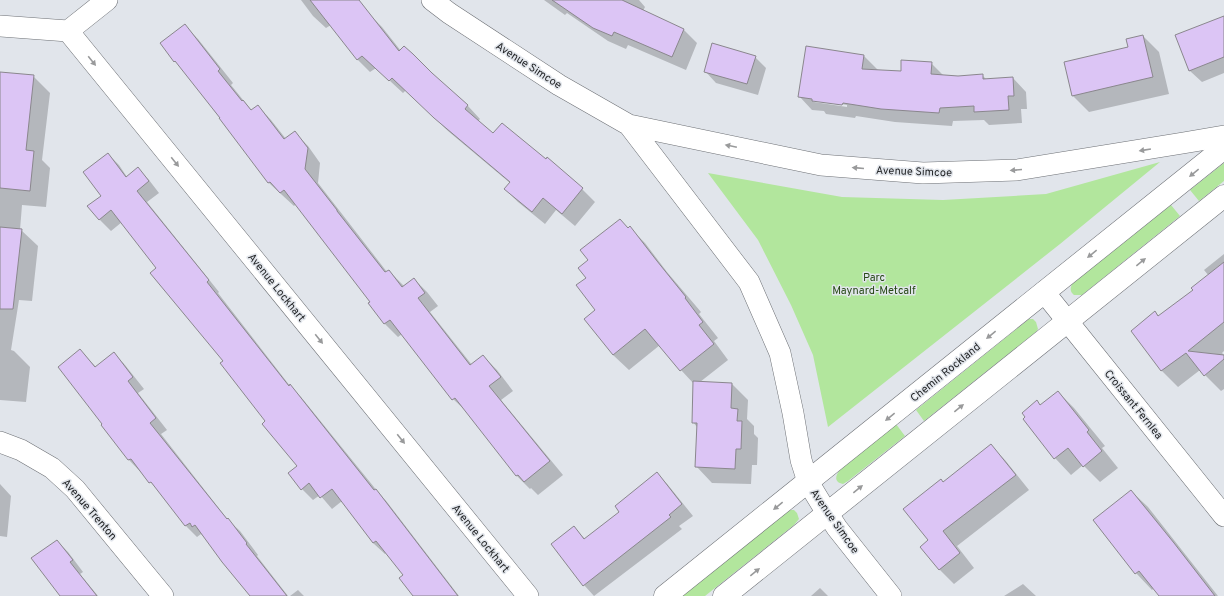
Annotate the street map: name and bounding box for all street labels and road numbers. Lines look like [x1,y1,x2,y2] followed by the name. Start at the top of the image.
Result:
[493,39,564,92] street label: Avenue Simcoe
[876,164,952,180] street label: Avenue Simcoe
[244,251,308,325] street label: Avenue Lockhart
[908,340,984,405] street label: Chemin Rockland
[1101,367,1166,442] street label: Croissant Fernlea
[59,476,120,543] street label: Avenue Trenton
[807,486,862,557] street label: Avenue Simcoe
[448,502,512,576] street label: Avenue Lockhart

